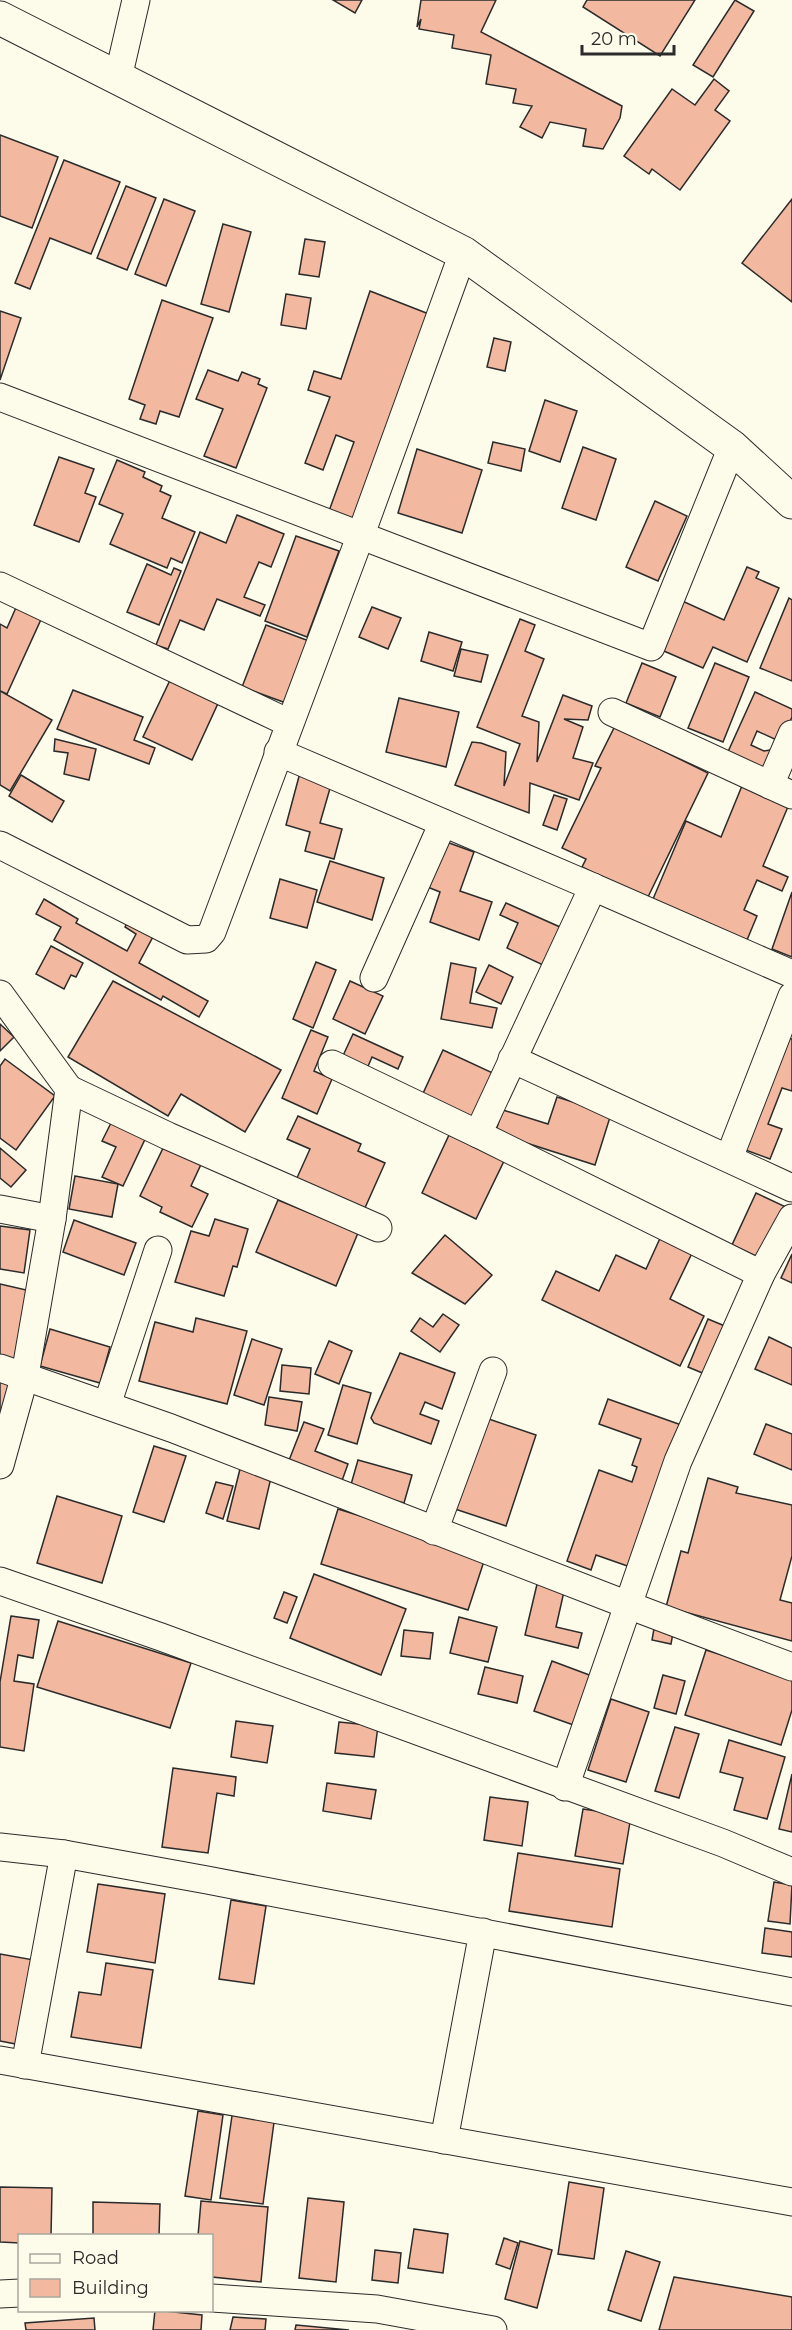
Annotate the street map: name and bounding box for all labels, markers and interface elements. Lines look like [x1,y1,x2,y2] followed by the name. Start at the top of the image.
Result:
[582,18,674,56] scale bar
[591,28,637,50] text: 20 m
[18,2234,213,2312] legend
[72,2247,119,2269] text: Road
[72,2277,149,2299] text: Building

